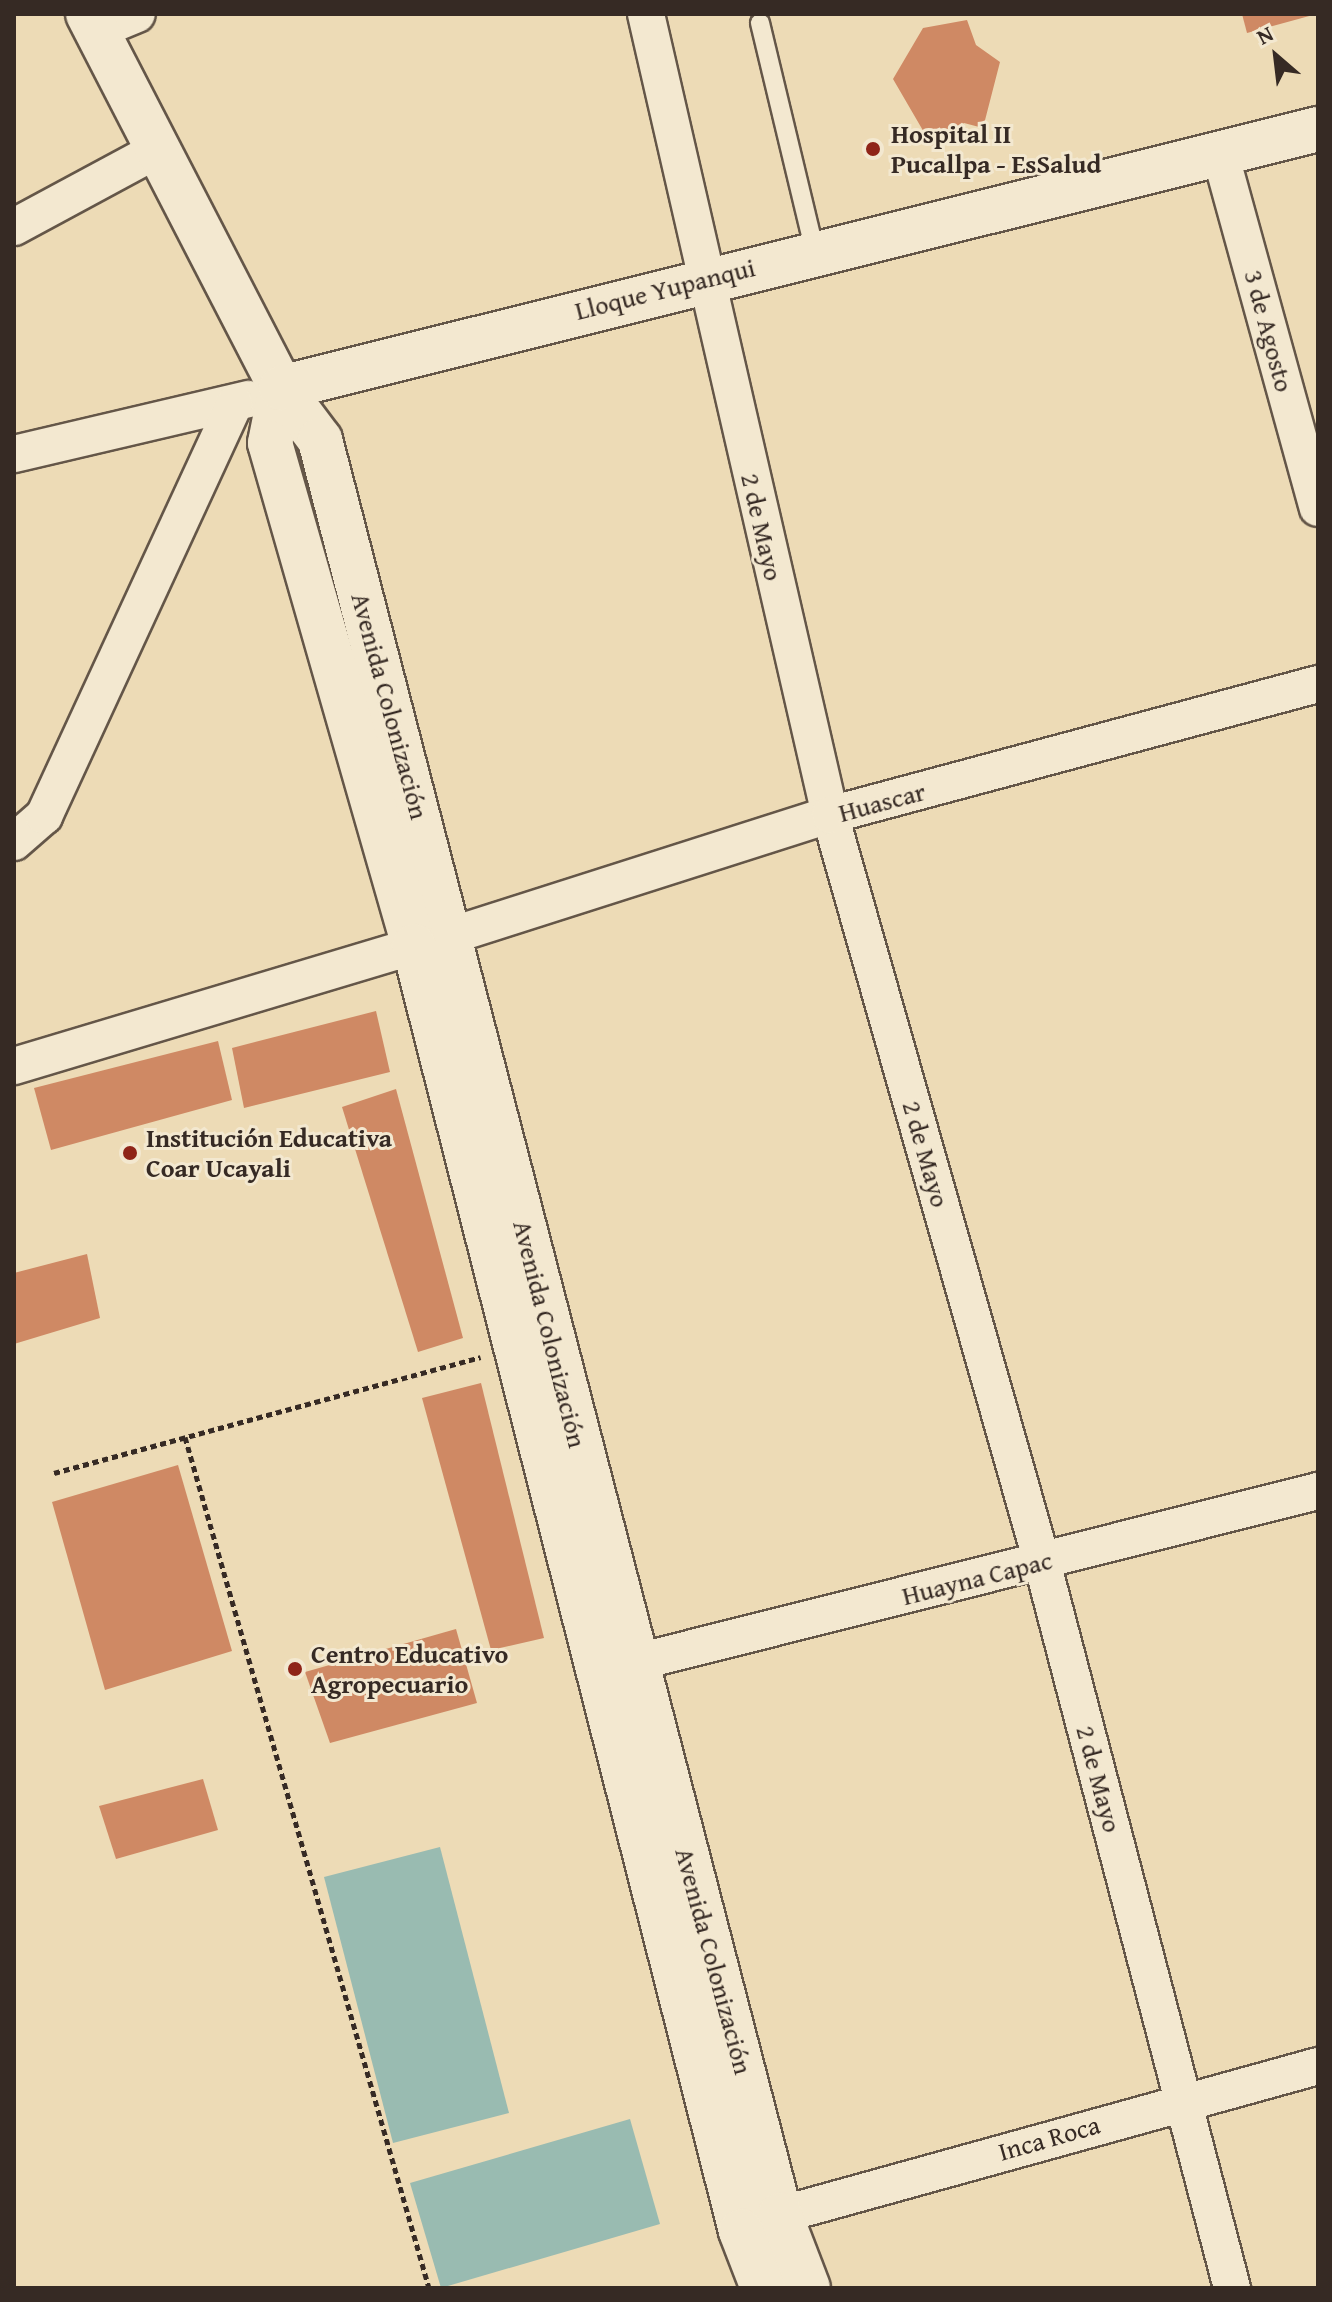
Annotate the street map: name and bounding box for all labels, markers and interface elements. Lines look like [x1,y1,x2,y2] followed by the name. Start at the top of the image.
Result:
[1236,16,1316,96] north arrow
[1251,17,1279,52] text: N
[891,118,1101,180] place label: Hospital II Pucallpa - EsSalud
[862,138,884,160] marker: Hospital II Pucallpa - EsSalud
[572,252,758,326] street label: Lloque Yupanqui
[1238,267,1300,395] street label: 3 de Agosto
[735,470,789,584] street label: 2 de Mayo
[345,589,435,823] street label: Avenida Colonización
[835,775,929,829] street label: Huascar
[896,1097,956,1211] street label: 2 de Mayo
[146,1122,392,1184] place label: Institución Educativa Coar Ucayali
[121,1144,139,1162] marker: Institución Educativa Coar Ucayali
[507,1217,593,1451] street label: Avenida Colonización
[899,1544,1055,1612] street label: Huayna Capac
[311,1638,508,1700] place label: Centro Educativo Agropecuario
[286,1660,304,1678] marker: Centro Educativo Agropecuario
[1070,1722,1128,1836] street label: 2 de Mayo
[669,1844,759,2078] street label: Avenida Colonización
[995,2109,1103,2167] street label: Inca Roca

